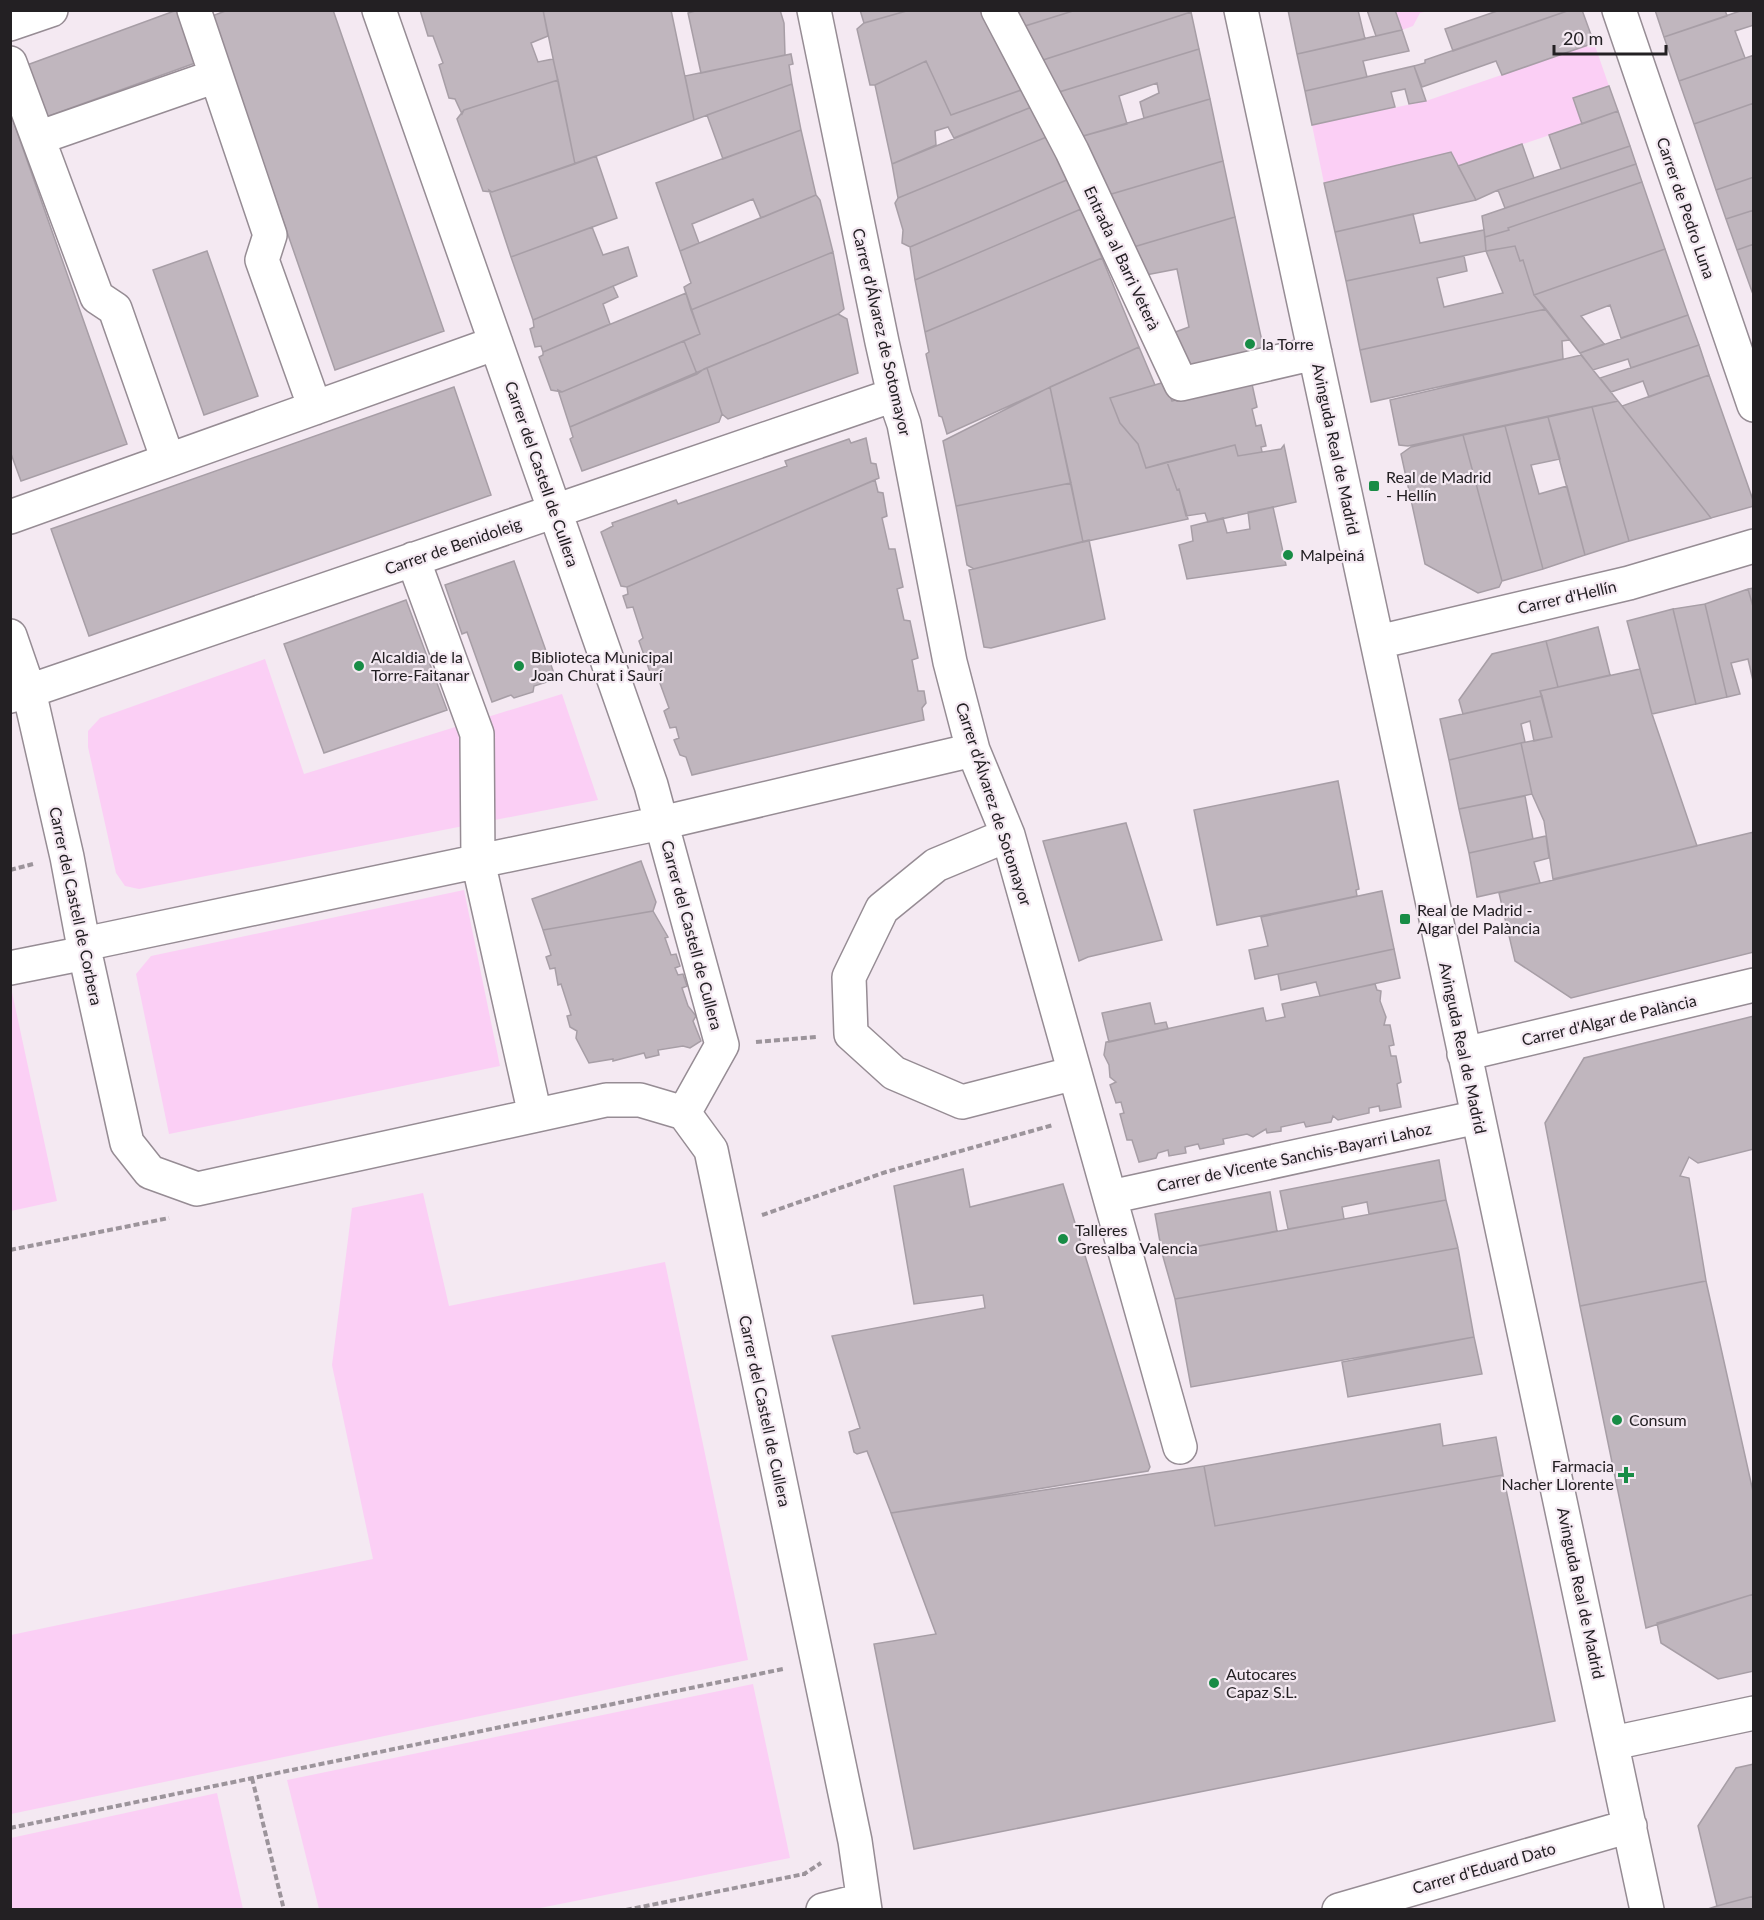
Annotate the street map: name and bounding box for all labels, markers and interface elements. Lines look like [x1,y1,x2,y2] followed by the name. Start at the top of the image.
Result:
[1554,18,1666,56] scale bar
[1563,27,1603,49] text: 20 m
[1653,135,1720,281] street label: Carrer de Pedro Luna
[1081,183,1164,333] street label: Entrada al Barri Veterà
[849,226,916,438] street label: Carrer d'Álvarez de Sotomayor
[1262,334,1314,353] place label: la Torre
[1243,337,1257,351] marker: la Torre
[1309,361,1364,536] street label: Avinguda Real de Madrid
[502,378,583,569] street label: Carrer del Castell de Cullera
[1386,467,1491,504] place label: Real de Madrid - Hellín
[1367,479,1381,493] marker: Real de Madrid - Hellín
[382,513,524,578] street label: Carrer de Benidoleig
[1300,545,1364,564] place label: Malpeiná
[1281,548,1295,562] marker: Malpeiná
[1516,576,1618,617] street label: Carrer d'Hellín
[371,647,470,684] place label: Alcaldia de la Torre-Faitanar
[531,647,673,684] place label: Biblioteca Municipal Joan Churat i Saurí
[352,659,366,673] marker: Alcaldia de la Torre-Faitanar
[512,659,526,673] marker: Biblioteca Municipal Joan Churat i Saurí
[953,700,1036,908] street label: Carrer d'Álvarez de Sotomayor
[46,805,107,1007] street label: Carrer del Castell de Corbera
[658,838,727,1032] street label: Carrer del Castell de Cullera
[1417,900,1540,937] place label: Real de Madrid - Algar del Palància
[1398,912,1412,926] marker: Real de Madrid - Algar del Palància
[1436,960,1491,1135] street label: Avinguda Real de Madrid
[1520,990,1698,1049] street label: Carrer d'Algar de Palància
[1155,1118,1433,1195] street label: Carrer de Vicente Sanchis-Bayarri Lahoz
[1075,1220,1198,1257] place label: Talleres Gresalba Valencia
[1056,1232,1070,1246] marker: Talleres Gresalba Valencia
[736,1313,795,1508] street label: Carrer del Castell de Cullera
[1629,1410,1687,1429] place label: Consum
[1610,1413,1624,1427] marker: Consum
[1502,1456,1614,1493] place label: Farmacia Nacher Llorente
[1619,1468,1633,1482] marker: Farmacia Nacher Llorente
[1554,1505,1609,1680] street label: Avinguda Real de Madrid
[1226,1664,1297,1701] place label: Autocares Capaz S.L.
[1207,1676,1221,1690] marker: Autocares Capaz S.L.
[1410,1838,1558,1897] street label: Carrer d'Eduard Dato

